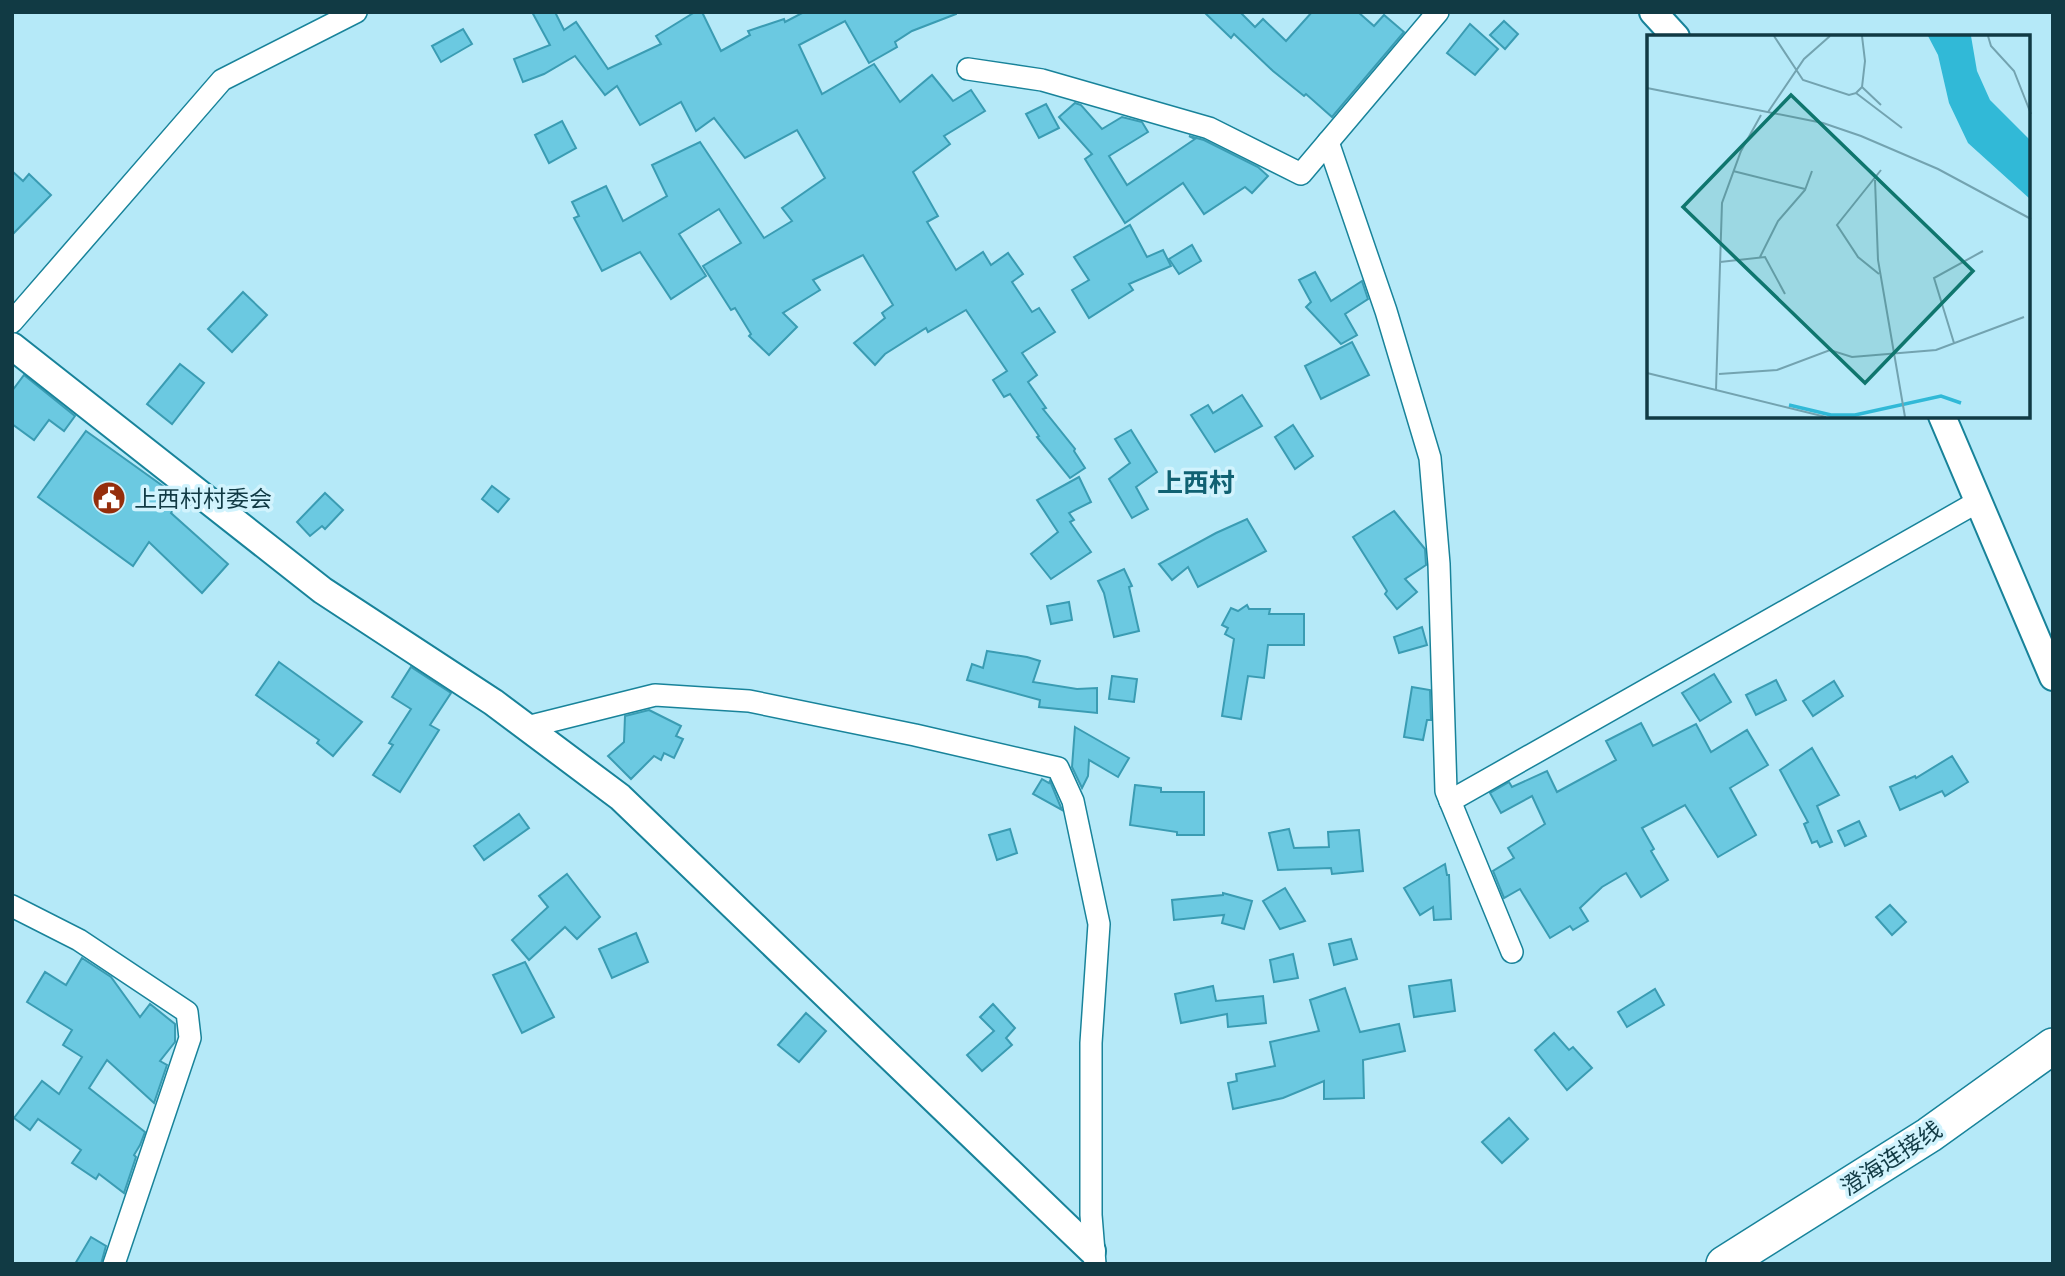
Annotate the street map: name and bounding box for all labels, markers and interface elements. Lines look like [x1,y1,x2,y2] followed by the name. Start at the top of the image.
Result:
[1647,35,2030,418] inset map
[1157,465,1235,500] district label: 上西村
[90,479,128,517] public building icon: 上西村村委会
[134,483,272,514] place label: 上西村村委会
[1834,1114,1948,1202] street label: 澄海连接线

